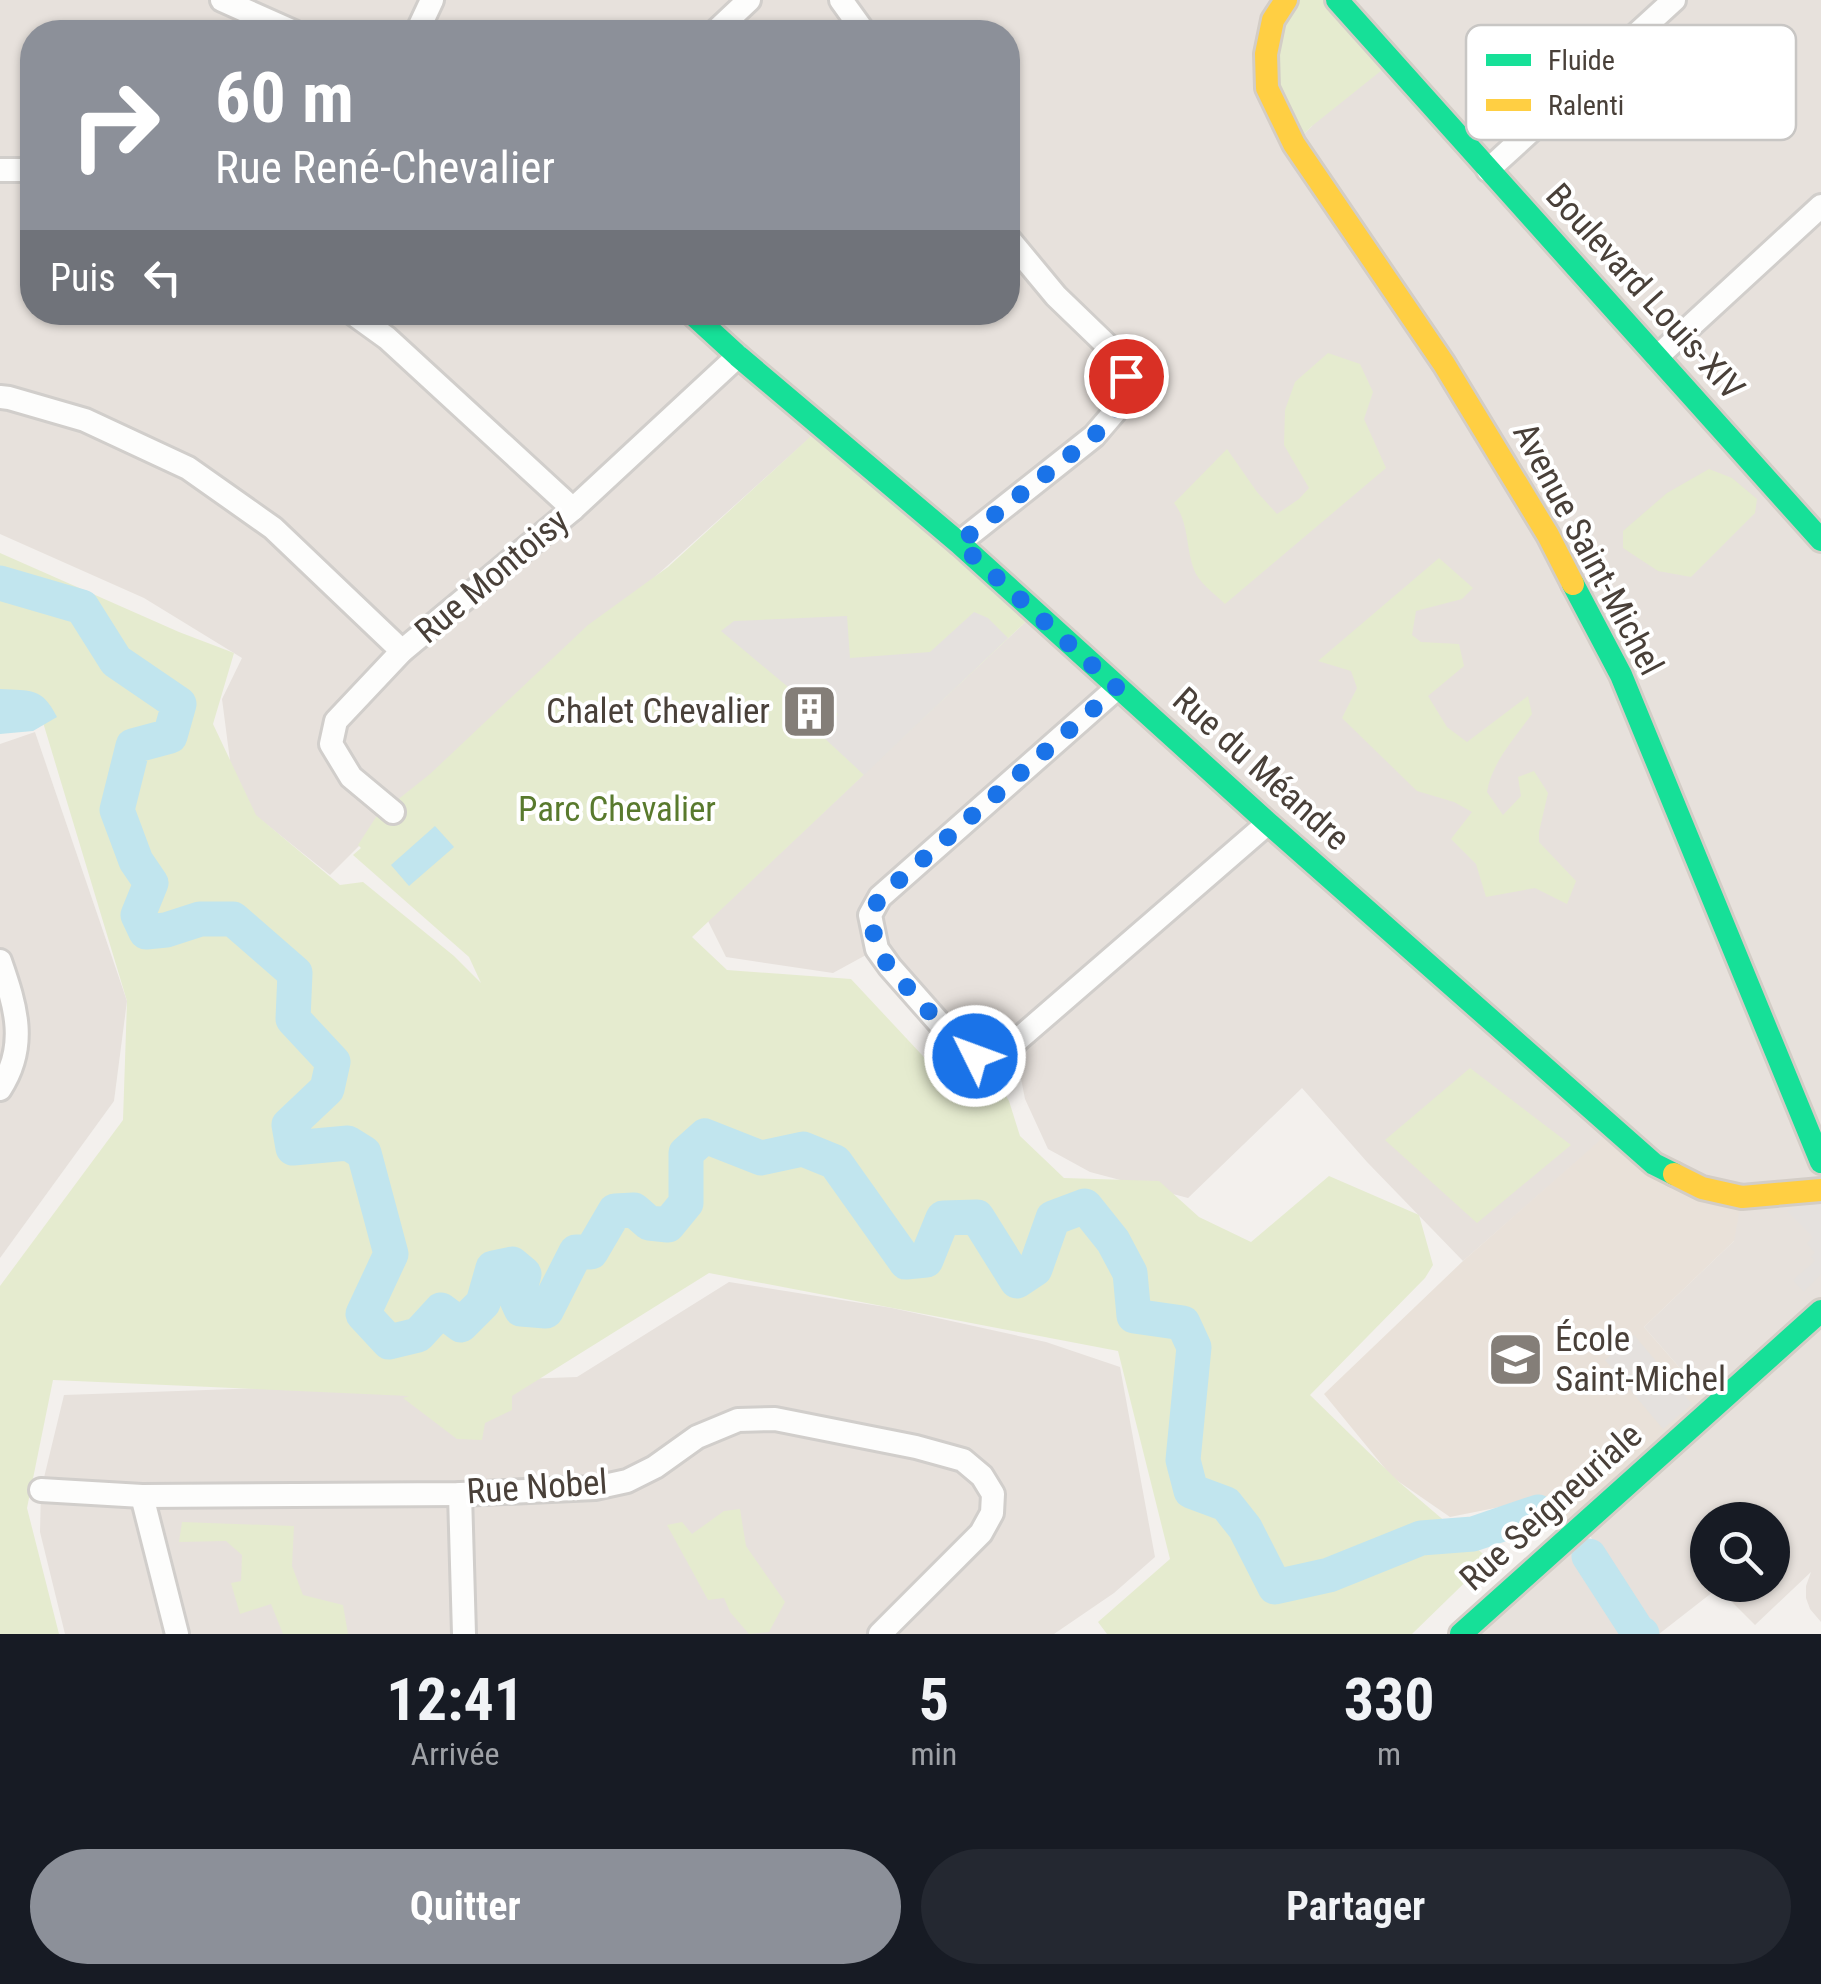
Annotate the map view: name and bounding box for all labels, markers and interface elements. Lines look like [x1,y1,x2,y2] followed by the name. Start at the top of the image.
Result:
[1466,25,1796,140] legend
[1548,44,1615,77] text: Fluide
[215,57,354,139] text: 60 m
[50,60,180,190] icon: right
[1548,89,1624,122] text: Ralenti
[215,141,555,194] text: Rue René-Chevalier
[1537,176,1753,408] street label: Boulevard Louis-XIV
[135,250,190,305] icon: left
[50,256,115,300] text: Puis
[1084,334,1169,419] pin
[1099,349,1154,404] icon: arrive
[1504,416,1672,682] street label: Avenue Saint-Michel
[407,500,577,652] street label: Rue Montoisy
[1164,679,1358,859] street label: Rue du Méandre
[779,681,839,741] building icon: Chalet Chevalier
[546,691,770,732] place label: Chalet Chevalier
[518,789,716,830] park label: Parc Chevalier
[923,1004,1027,1108] position arrow
[1555,1319,1726,1400] place label: École Saint-Michel
[1486,1329,1546,1389] school or university icon: École Saint-Michel
[1452,1415,1650,1599] street label: Rue Seigneuriale
[465,1462,609,1512] street label: Rue Nobel
[1690,1502,1790,1602] map controls
[1690,1502,1790,1602] button: search
[386,1664,524,1735] text: 12:41
[919,1664,949,1735] text: 5
[1344,1664,1435,1735] text: 330
[411,1735,500,1773] text: Arrivée
[910,1735,957,1773] text: min
[1377,1735,1401,1773] text: m
[30,1849,901,1964] button: Quitter
[921,1849,1791,1964] button: Partager

